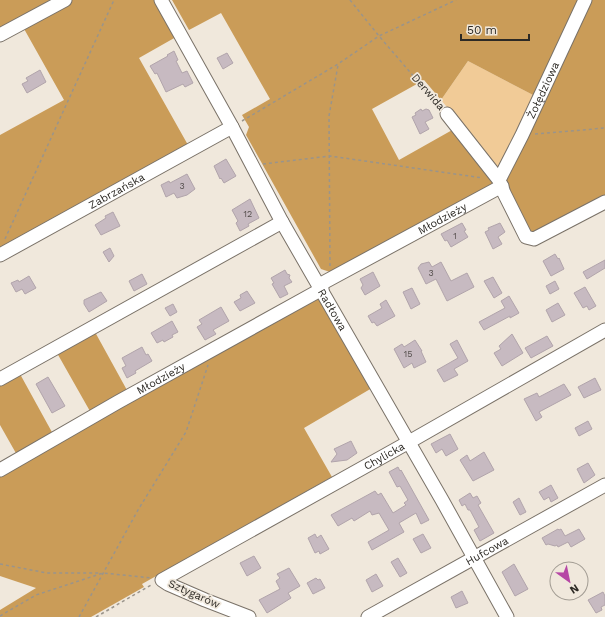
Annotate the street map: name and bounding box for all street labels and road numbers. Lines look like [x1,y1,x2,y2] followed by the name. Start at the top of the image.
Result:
[523,60,562,121] street label: Żołędziowa
[409,71,447,113] street label: Derwida
[86,170,147,211] street label: Zabrzańska
[415,200,469,237] street label: Młodzieży
[315,286,350,333] street label: Radłowa
[134,360,188,397] street label: Młodzieży
[361,439,407,473] street label: Chylicka
[463,534,510,568] street label: Hufcowa
[166,577,222,611] street label: Sztygarów

